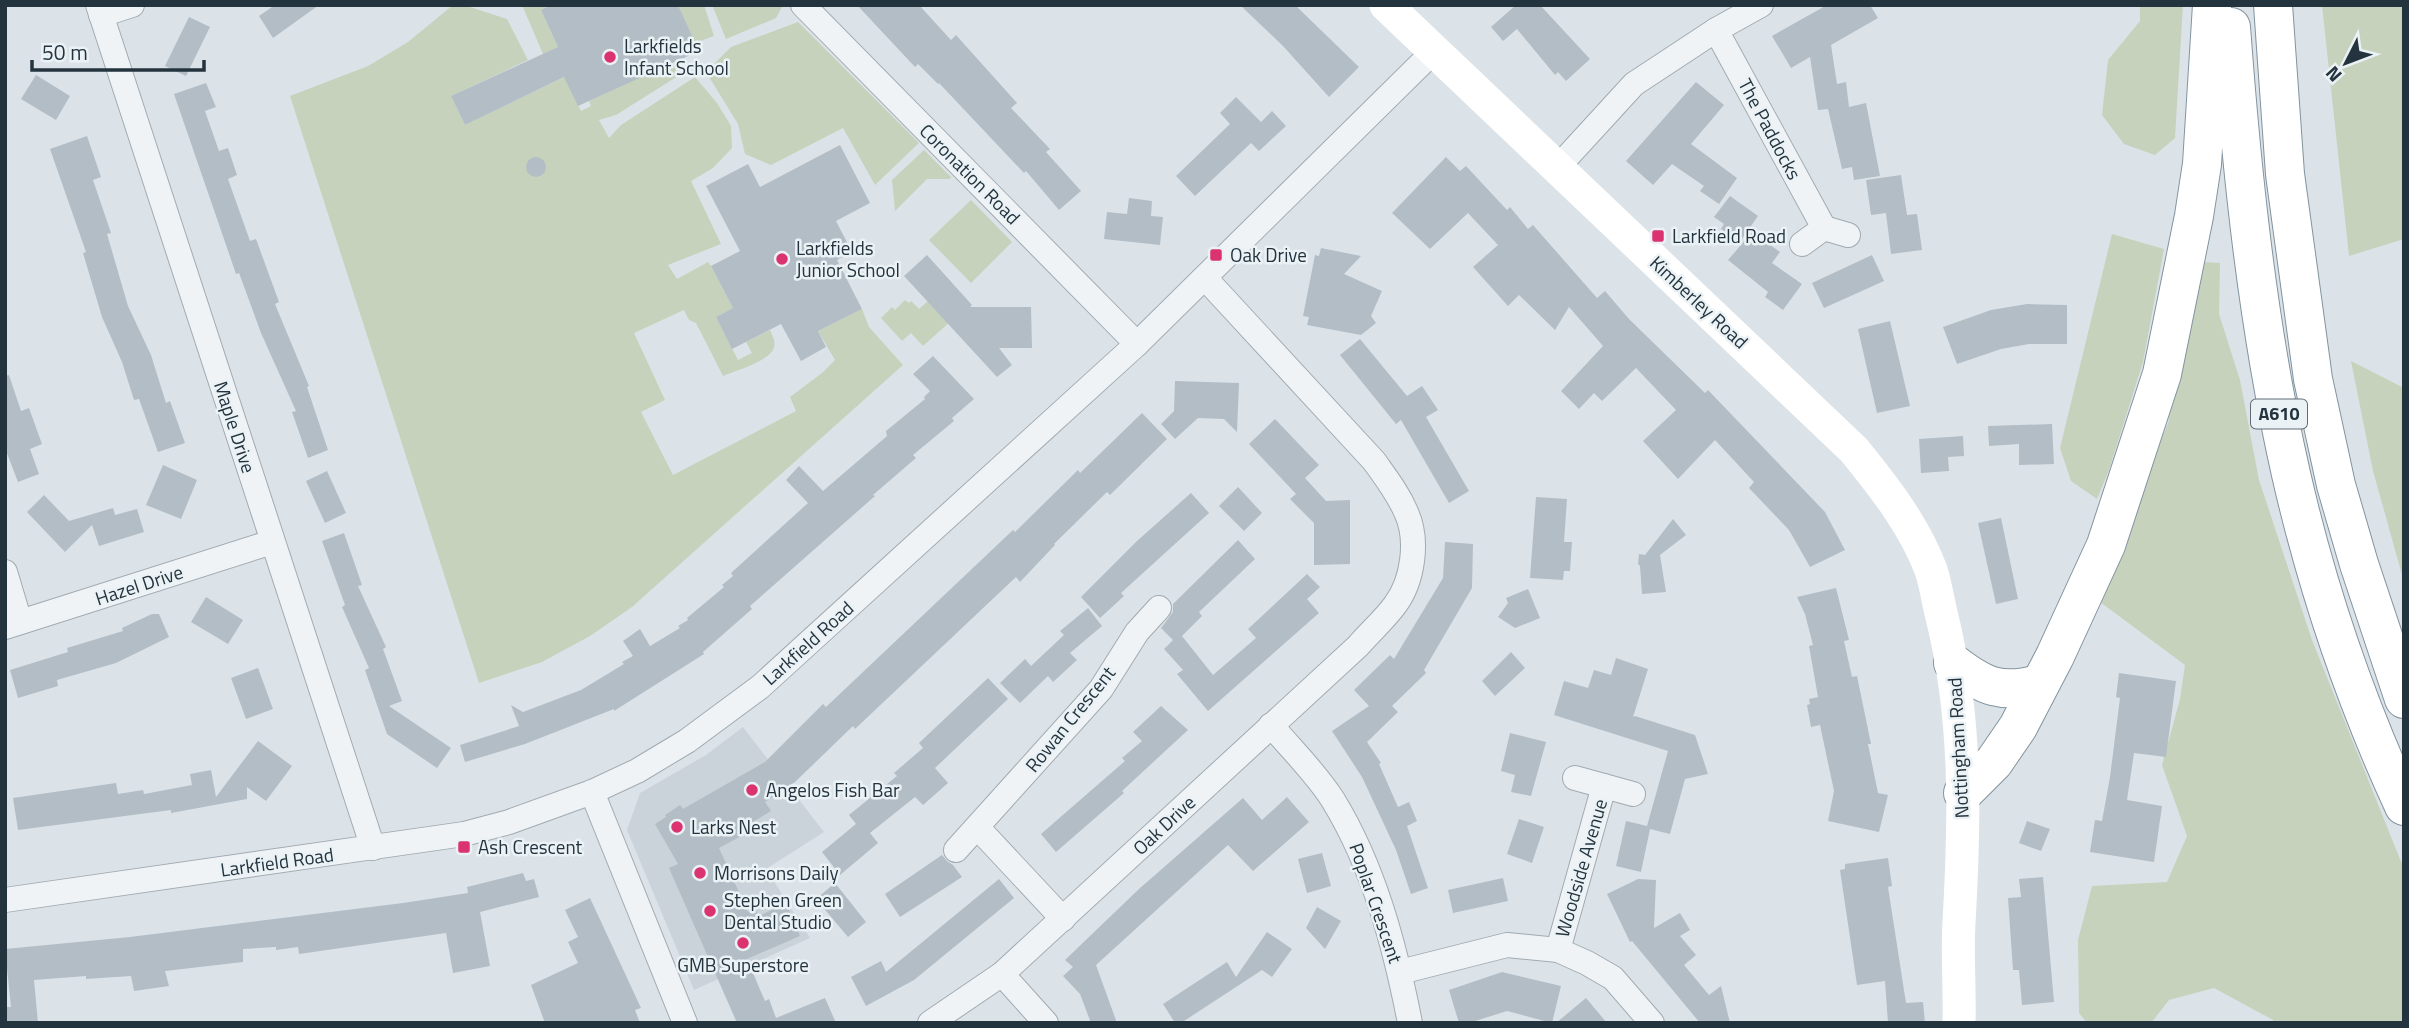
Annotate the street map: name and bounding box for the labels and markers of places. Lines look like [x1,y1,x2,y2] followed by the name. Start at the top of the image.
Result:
[624,31,729,82] place label: Larkfields Infant School
[602,49,618,65] marker: Larkfields Infant School
[1672,221,1786,250] place label: Larkfield Road
[1650,228,1666,244] marker: Larkfield Road
[796,233,900,284] place label: Larkfields Junior School
[1230,240,1307,269] place label: Oak Drive
[1208,247,1224,263] marker: Oak Drive
[774,251,790,267] marker: Larkfields Junior School
[766,775,900,804] place label: Angelos Fish Bar
[744,782,760,798] marker: Angelos Fish Bar
[691,812,776,841] place label: Larks Nest
[669,819,685,835] marker: Larks Nest
[478,832,583,861] place label: Ash Crescent
[456,839,472,855] marker: Ash Crescent
[714,858,839,887] place label: Morrisons Daily
[692,865,708,881] marker: Morrisons Daily
[724,885,842,936] place label: Stephen Green Dental Studio
[702,903,718,919] marker: Stephen Green Dental Studio
[735,935,751,951] marker: GMB Superstore
[677,950,809,979] place label: GMB Superstore

